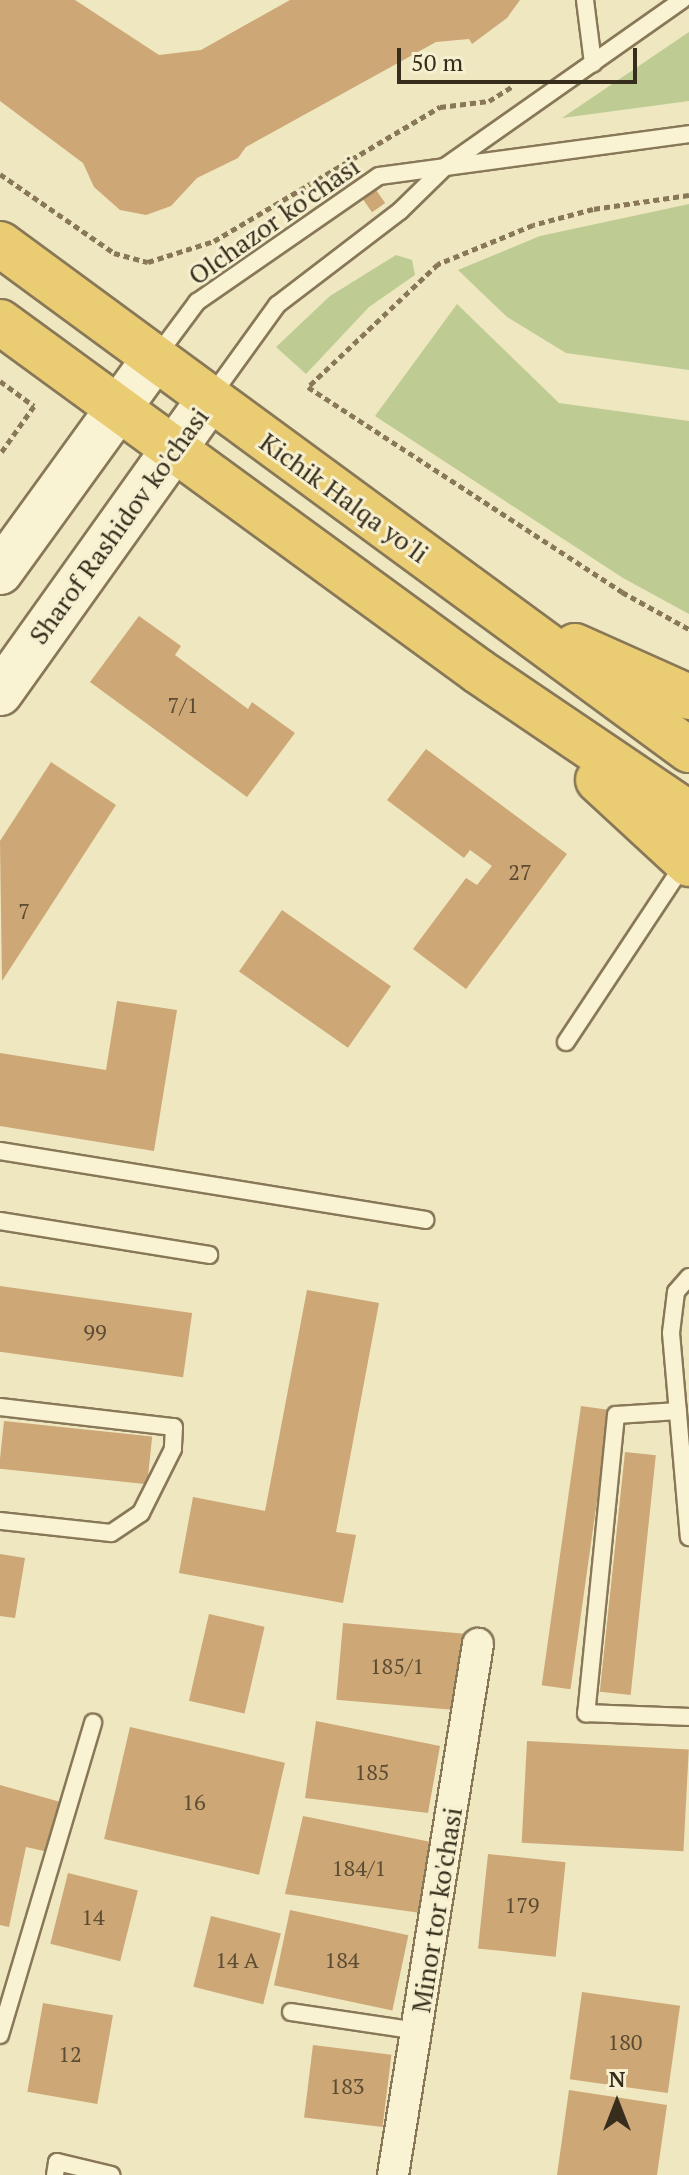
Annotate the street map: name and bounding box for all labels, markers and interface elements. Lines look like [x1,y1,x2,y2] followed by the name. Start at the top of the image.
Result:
[401,32,641,82] scale bar
[411,46,463,78] text: 50 m
[183,150,365,292] street label: Olchazor ko'chasi
[23,402,215,650] street label: Sharof Rashidov ko'chasi
[254,426,434,570] street label: Kichik Halqa yo'li
[167,692,199,718] house number: 7/1
[508,859,532,885] house number: 27
[18,898,30,924] house number: 7
[83,1319,107,1345] house number: 99
[370,1653,424,1679] house number: 185/1
[354,1759,390,1785] house number: 185
[182,1789,206,1815] house number: 16
[405,1805,469,2015] street label: Minor tor ko'chasi
[332,1855,386,1881] house number: 184/1
[504,1892,540,1918] house number: 179
[81,1904,105,1930] house number: 14
[215,1947,259,1973] house number: 14 А
[324,1947,360,1973] house number: 184
[607,2029,643,2055] house number: 180
[58,2041,82,2067] house number: 12
[577,2063,657,2143] north arrow
[609,2064,625,2093] text: N
[329,2073,365,2099] house number: 183

